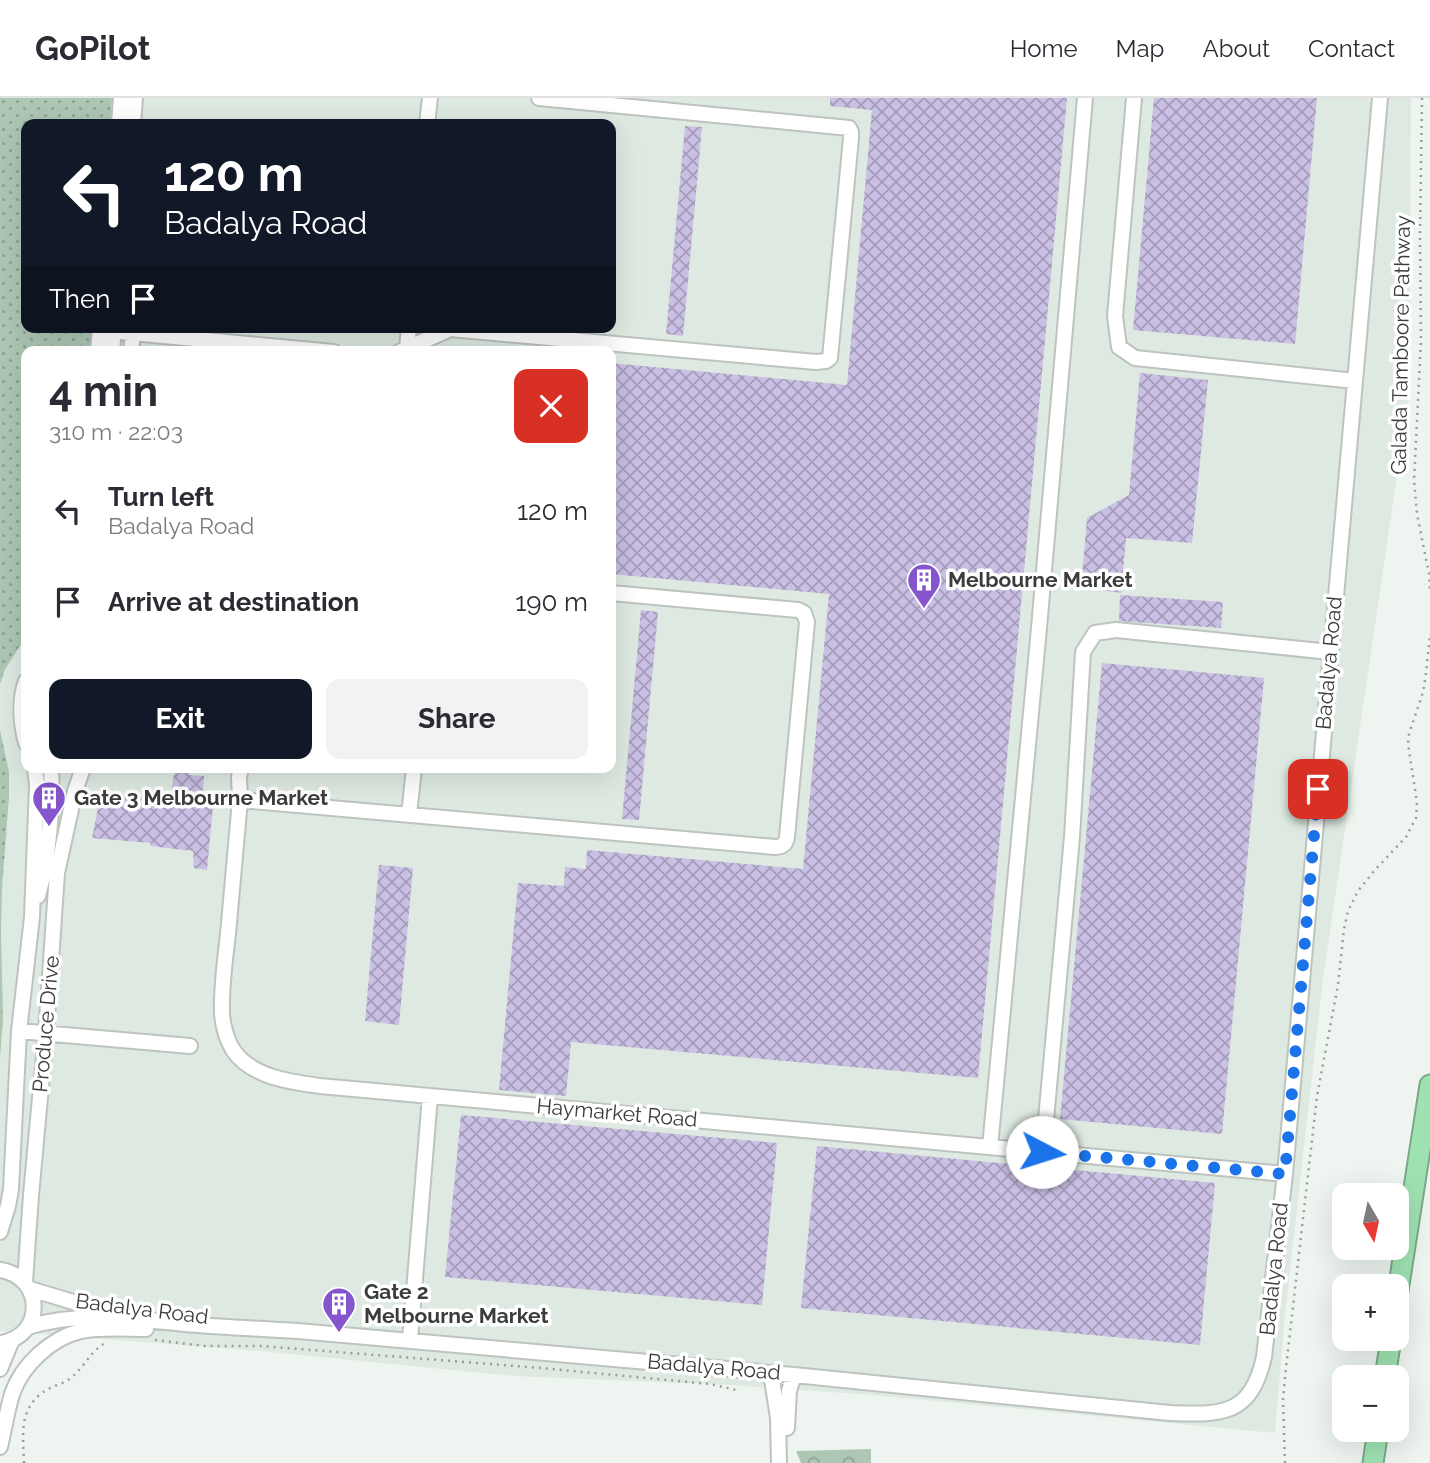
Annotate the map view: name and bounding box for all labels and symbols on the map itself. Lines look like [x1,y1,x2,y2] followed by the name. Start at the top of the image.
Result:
[1386,215,1415,475] street label: Galada Tamboore Pathway
[905,561,943,610] building icon: Melbourne Market
[948,567,1133,592] place label: Melbourne Market
[1310,595,1347,731] street label: Badalya Road
[1288,759,1348,819] pin
[30,779,68,828] building icon: Gate 3 Melbourne Market
[74,785,328,810] place label: Gate 3 Melbourne Market
[27,954,64,1093] street label: Produce Drive
[535,1093,699,1132] street label: Haymarket Road
[1005,1115,1079,1189] position arrow
[1332,1183,1409,1260] north arrow
[1254,1201,1293,1337] street label: Badalya Road
[364,1279,549,1328] place label: Gate 2 Melbourne Market
[320,1285,358,1334] building icon: Gate 2 Melbourne Market
[74,1288,210,1329] street label: Badalya Road
[646,1348,782,1385] street label: Badalya Road

